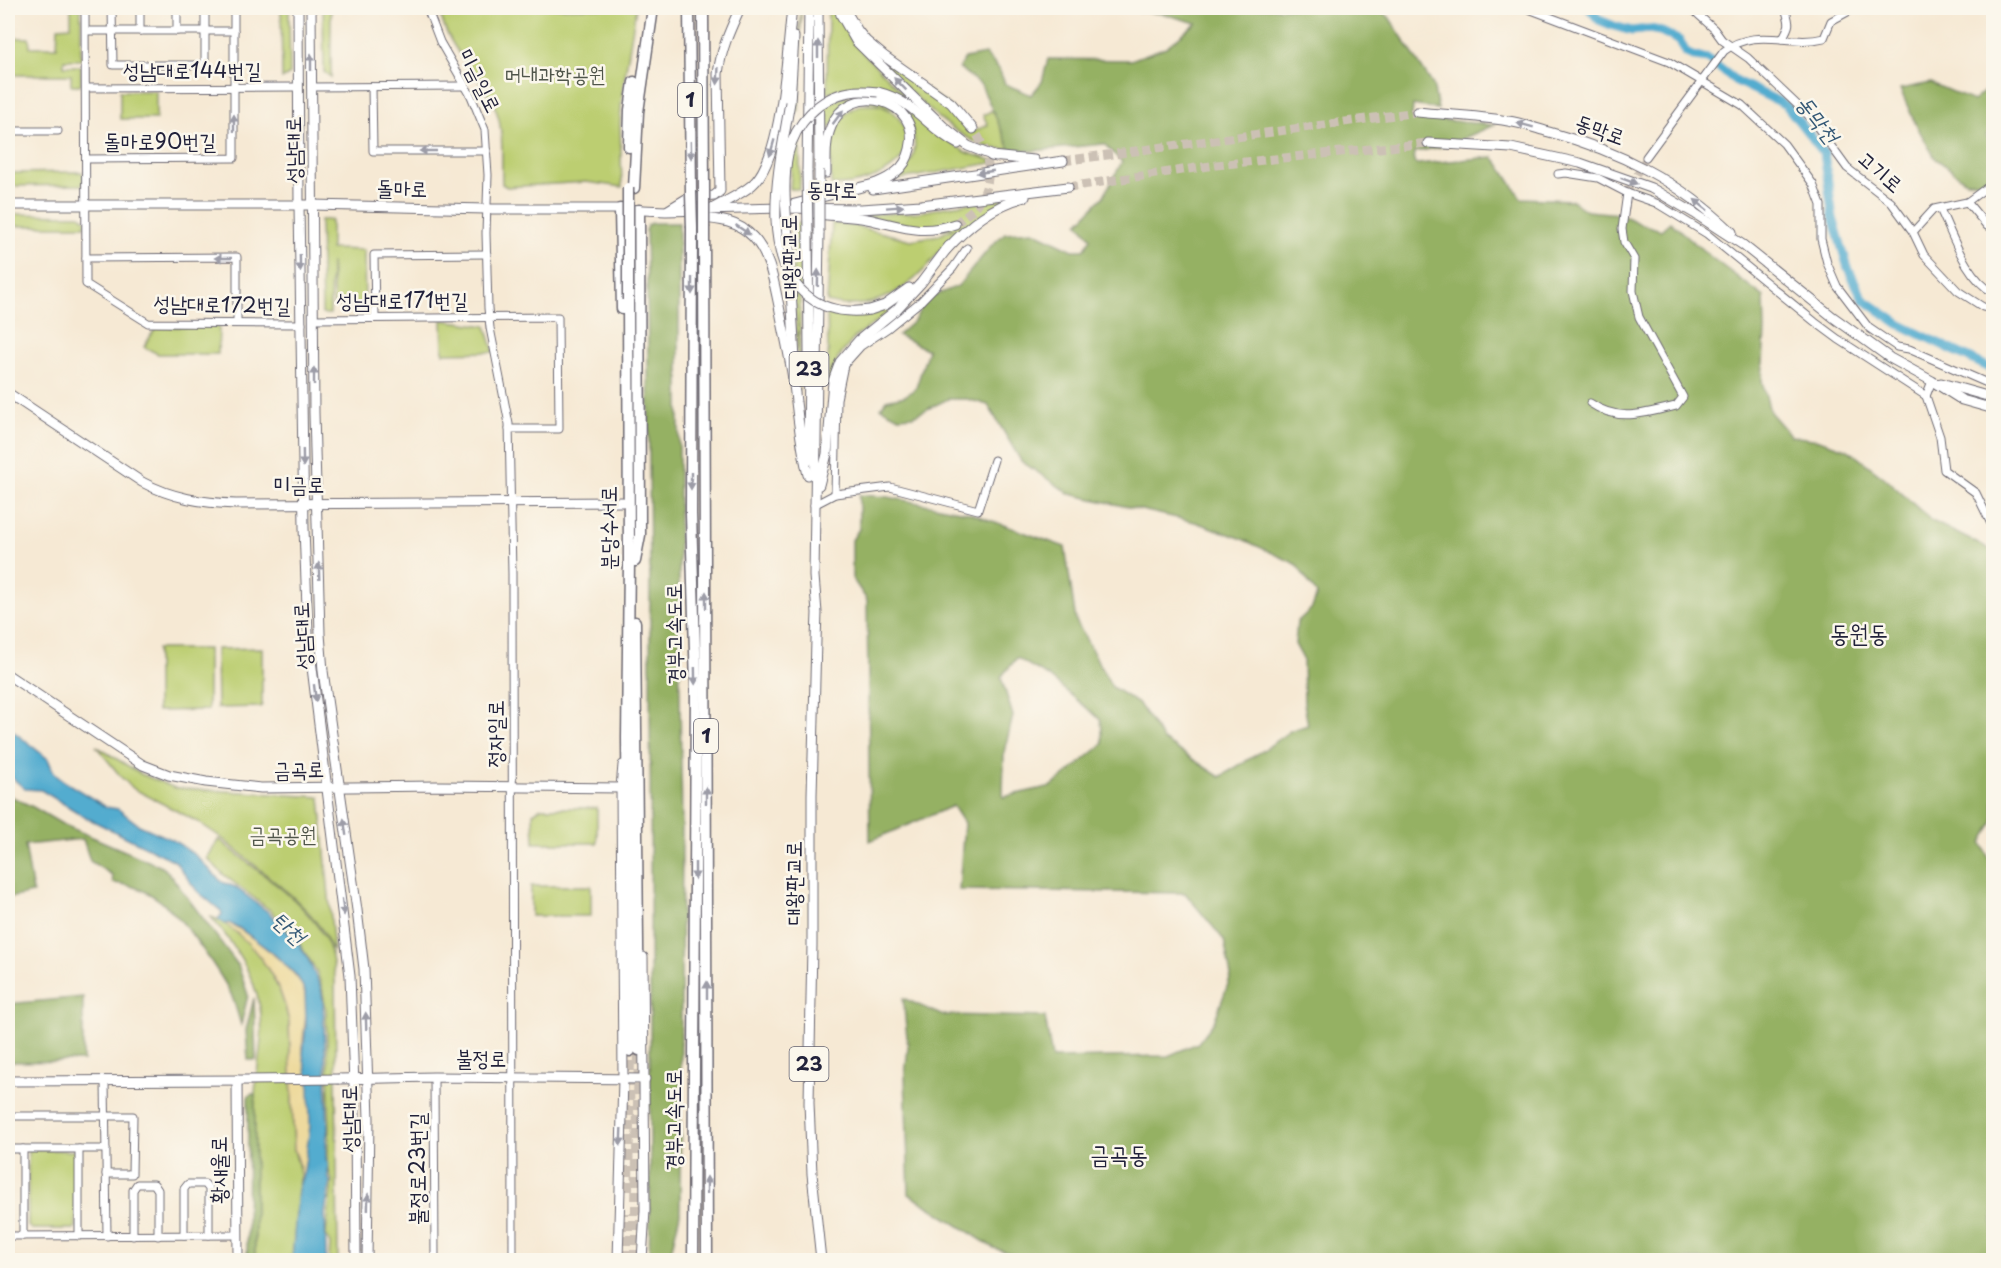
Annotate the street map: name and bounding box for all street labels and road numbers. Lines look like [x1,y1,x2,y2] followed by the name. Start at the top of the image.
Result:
[451,43,510,117] street label: 미금일로
[123,53,261,85] street label: 성남대로144번길
[678,83,702,117] road number: 1
[1571,104,1630,152] street label: 동막로
[275,116,309,184] street label: 성남대로
[104,124,216,156] street label: 돌마로90번길
[1852,142,1911,199] street label: 고기로
[376,171,428,203] street label: 돌마로
[806,172,858,204] street label: 동막로
[771,215,805,300] street label: 대왕판교로
[336,283,468,315] street label: 성남대로171번길
[153,286,291,320] street label: 성남대로172번길
[790,352,828,386] road number: 23
[274,467,324,499] street label: 미금로
[591,486,623,570] street label: 분당수서로
[656,583,690,685] street label: 경부고속도로
[283,602,319,671] street label: 성남대로
[478,700,510,768] street label: 정자일로
[694,719,718,753] road number: 1
[273,752,325,784] street label: 금곡로
[776,841,808,925] street label: 대왕판교로
[456,1041,506,1073] street label: 불정로
[790,1047,828,1081] road number: 23
[656,1069,688,1171] street label: 경부고속도로
[331,1085,365,1153] street label: 성남대로
[400,1112,432,1225] street label: 불정로23번길
[201,1136,233,1204] street label: 황새울로

